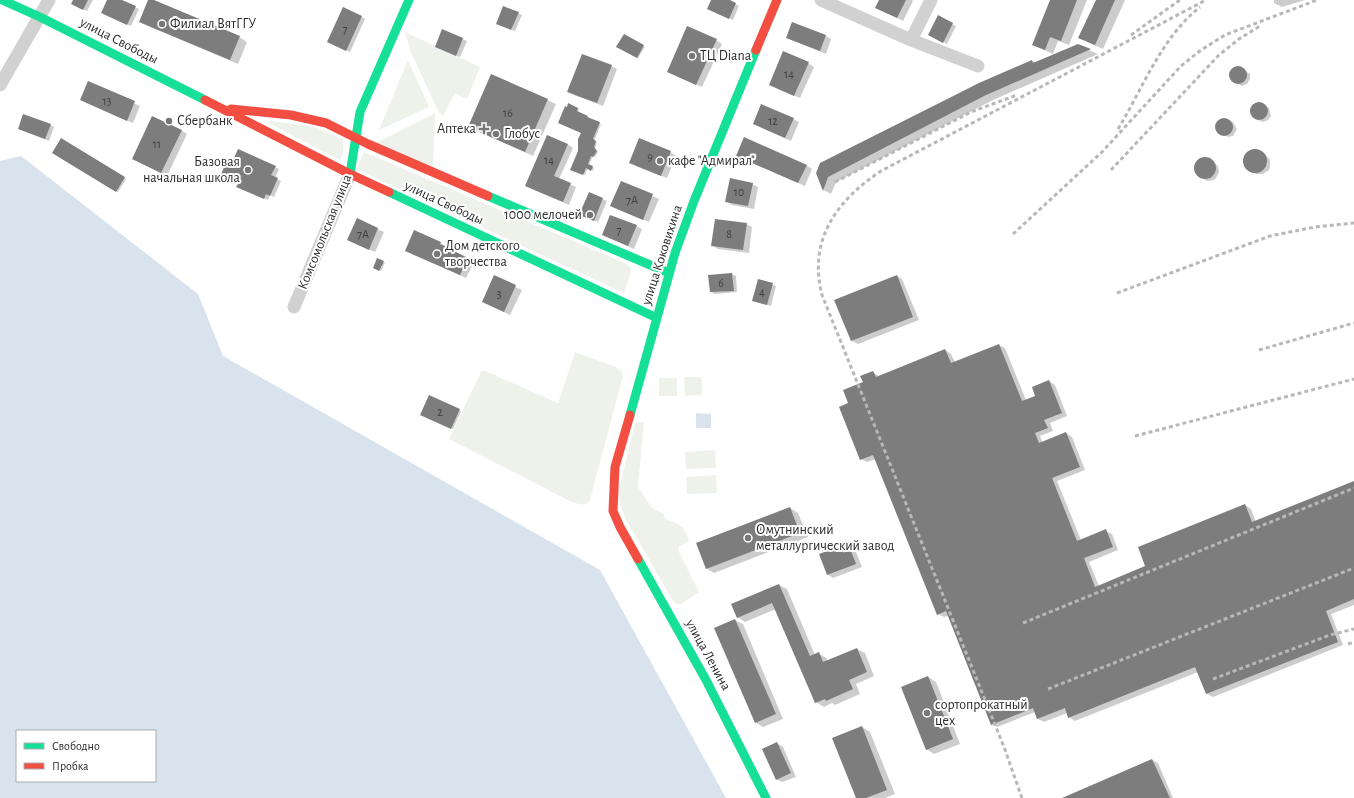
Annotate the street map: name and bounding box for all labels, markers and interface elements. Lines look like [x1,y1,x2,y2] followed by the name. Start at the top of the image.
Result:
[77,15,160,67] street label: улица Свободы
[170,17,256,31] place label: Филиал ВятГГУ
[157,19,167,29] marker: Филиал ВятГГУ
[342,23,348,35] house number: 7
[700,49,752,63] place label: ТЦ Diana
[687,51,697,61] marker: ТЦ Diana
[784,68,794,80] house number: 14
[102,95,112,107] house number: 13
[503,107,513,119] house number: 16
[177,114,233,128] place label: Сбербанк
[768,115,778,127] house number: 12
[164,116,174,126] marker: Сбербанк
[437,122,477,136] place label: Аптека
[479,124,489,134] marker: Аптека
[504,127,540,141] place label: Глобус
[491,129,501,139] marker: Глобус
[153,138,161,150] house number: 11
[647,151,653,163] house number: 9
[544,154,554,166] house number: 14
[668,154,755,168] place label: кафе "Адмирал"
[143,155,241,185] place label: Базовая начальная школа
[655,156,665,166] marker: кафе "Адмирал"
[243,165,253,175] marker: Базовая начальная школа
[295,172,355,292] street label: Комсомольская улица
[401,178,486,227] street label: улица Свободы
[734,186,744,198] house number: 10
[626,194,638,206] house number: 7А
[639,203,685,308] street label: улица Коковихина
[504,208,582,222] place label: 1000 мелочей
[585,210,595,220] marker: 1000 мелочей
[616,224,622,236] house number: 7
[357,228,369,240] house number: 7А
[726,228,732,240] house number: 8
[444,239,520,269] place label: Дом детского творчества
[432,249,442,259] marker: Дом детского творчества
[718,277,724,289] house number: 6
[759,286,765,298] house number: 4
[497,288,502,300] house number: 3
[437,406,443,418] house number: 2
[756,523,894,553] place label: Омутнинский металлургический завод
[743,533,753,543] marker: Омутнинский металлургический завод
[682,616,733,693] street label: улица Ленина
[935,698,1028,728] place label: сортопрокатный цех
[922,708,932,718] marker: сортопрокатный цех
[16,730,156,782] legend
[52,740,100,752] text: Свободно
[52,760,89,772] text: Пробка

